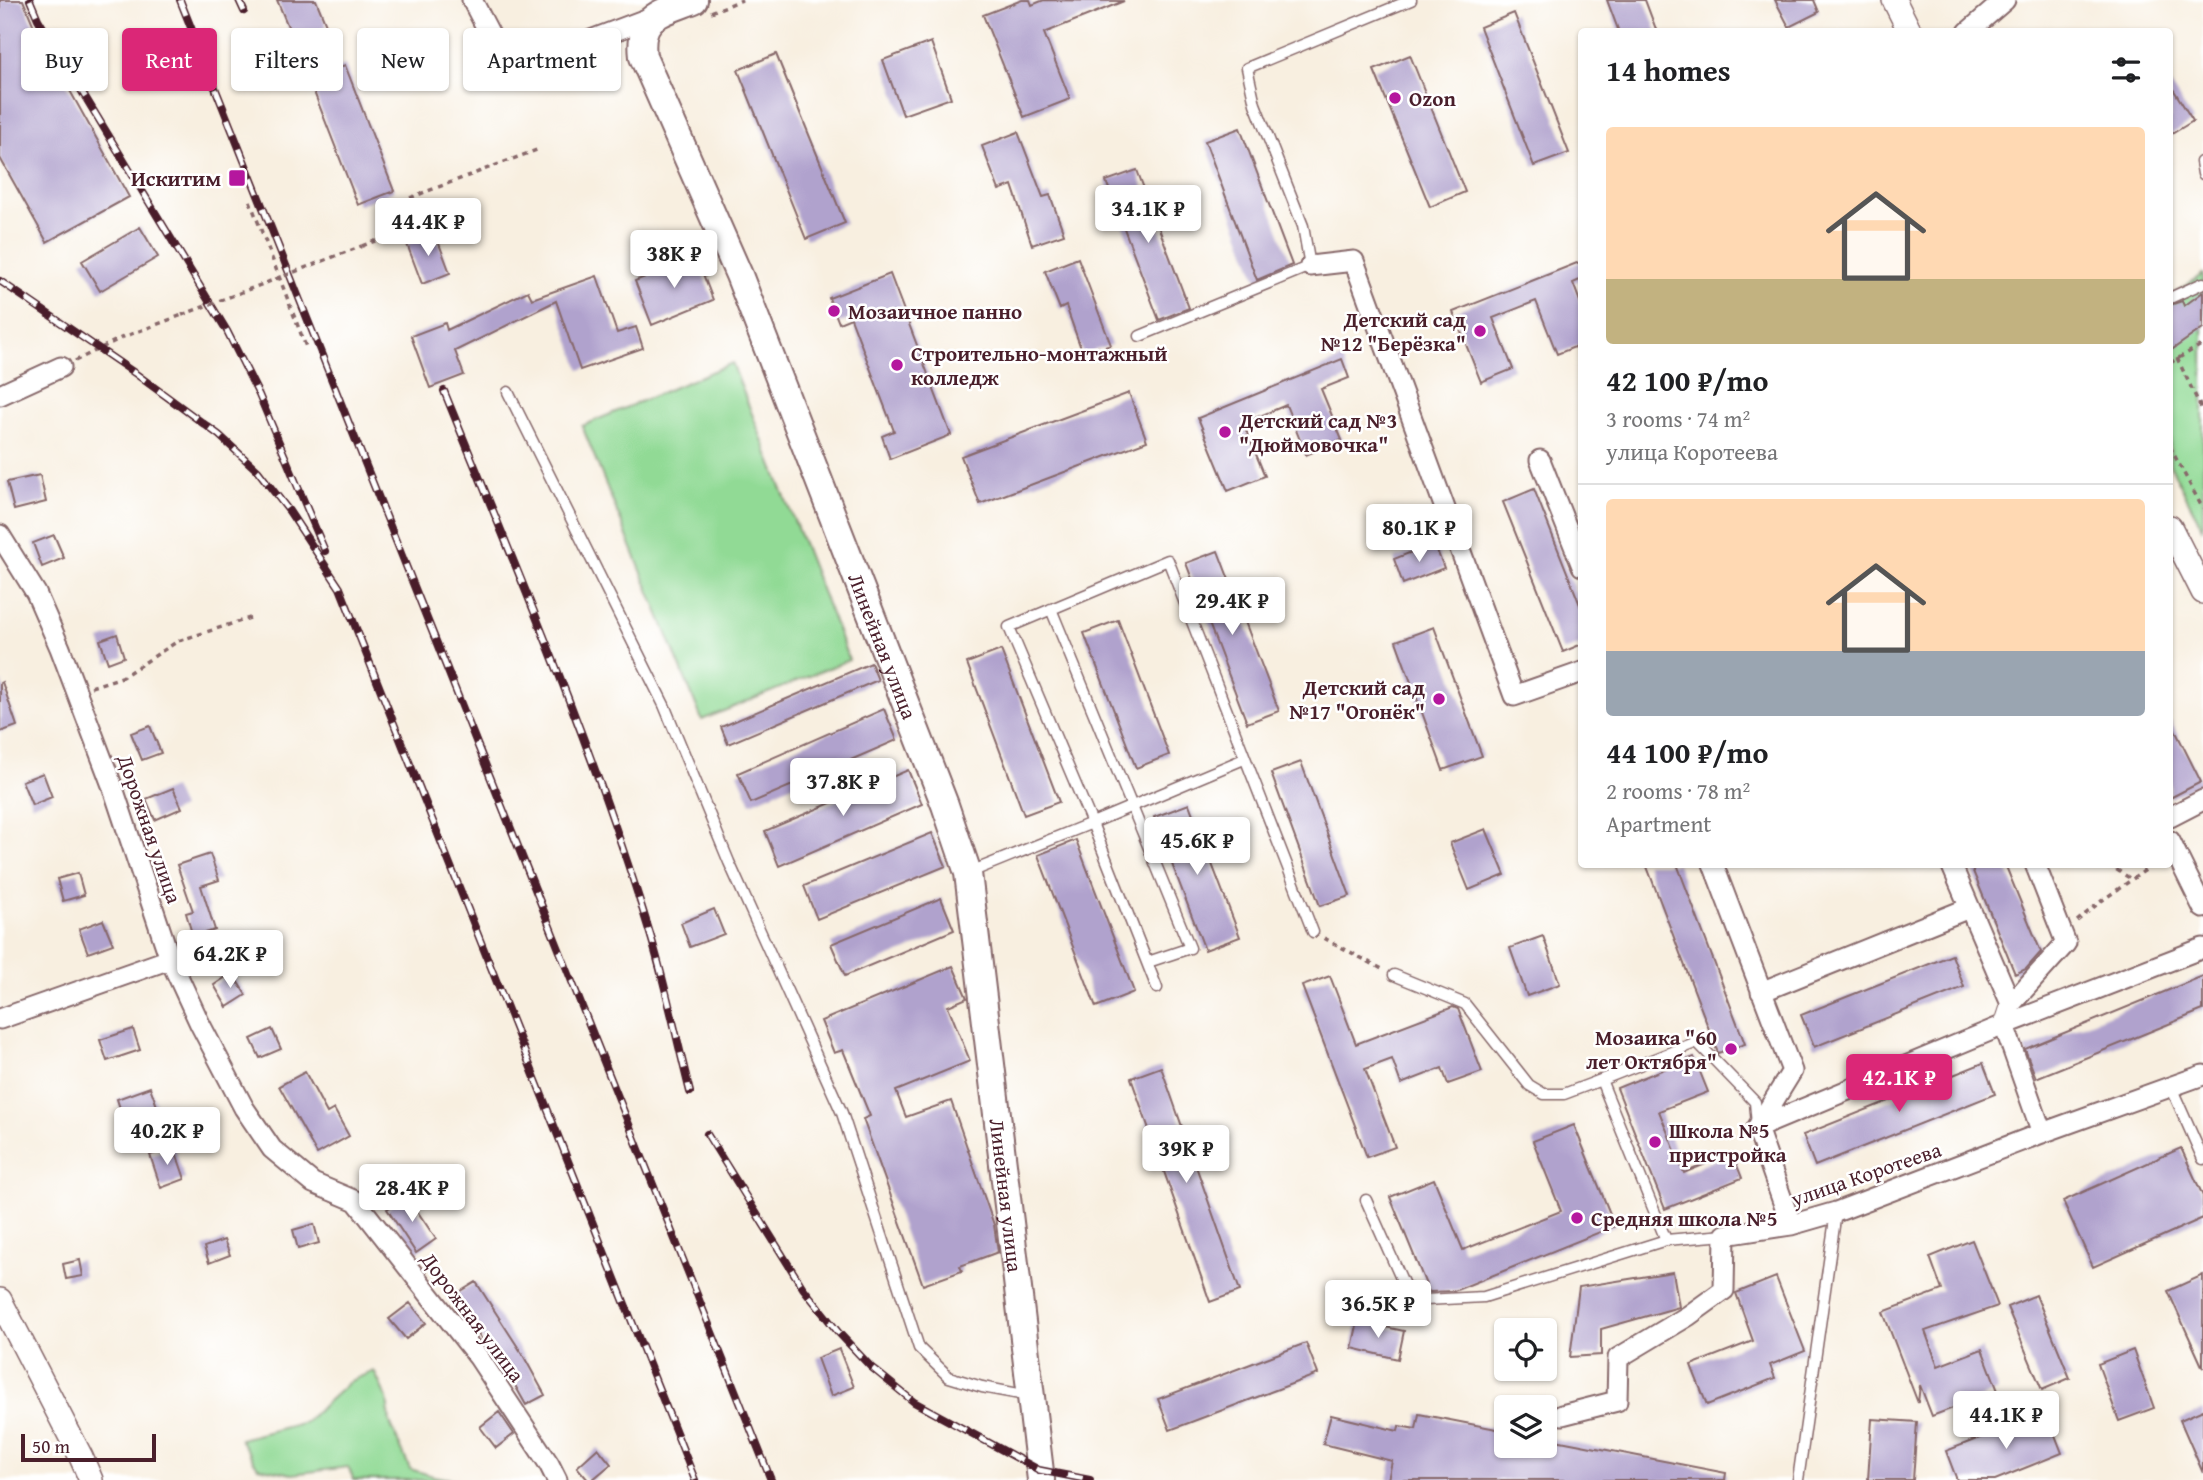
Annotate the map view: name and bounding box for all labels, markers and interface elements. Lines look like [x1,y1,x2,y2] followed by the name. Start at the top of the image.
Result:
[21,28,108,91] chip: Buy
[122,28,217,91] chip: Rent
[231,28,343,91] chip: Filters
[357,28,449,91] chip: New
[463,28,621,91] chip: Apartment
[1606,48,1731,92] text: 14 homes
[2107,51,2145,89] icon: filters
[1409,83,1456,114] place label: Ozon
[1387,90,1403,106] marker: Ozon
[131,163,221,194] place label: Искитим
[227,168,247,188] marker: Искитим
[1813,173,1939,299] icon: home
[1083,186,1213,245] pin: 34.1K ₽
[1111,191,1185,224] text: 34.1K ₽
[363,198,493,258] pin: 44.4K ₽
[391,204,465,237] text: 44.4K ₽
[625,230,723,290] pin: 38K ₽
[646,236,702,269] text: 38K ₽
[848,296,1022,327] place label: Мозаичное панно
[826,303,842,319] marker: Мозаичное панно
[1320,304,1466,359] place label: Детский сад №12 "Берёзка"
[1472,323,1488,339] marker: Детский сад №12 "Берёзка"
[911,338,1167,393] place label: Строительно-монтажный колледж
[889,357,905,373] marker: Строительно-монтажный колледж
[1606,358,1769,402] text: 42 100 ₽/mo
[1606,402,1750,435] text: 3 rooms · 74 m²
[1238,405,1397,460] place label: Детский сад №3 "Дюймовочка"
[1217,424,1233,440] marker: Детский сад №3 "Дюймовочка"
[1606,435,1778,468] text: улица Коротеева
[1354,504,1484,564] pin: 80.1K ₽
[1382,510,1456,543] text: 80.1K ₽
[1813,545,1939,671] icon: home
[841,568,926,724] street label: Линейная улица
[1167,578,1297,637] pin: 29.4K ₽
[1195,583,1269,616] text: 29.4K ₽
[1289,672,1425,727] place label: Детский сад №17 "Огонёк"
[1431,691,1447,707] marker: Детский сад №17 "Огонёк"
[1606,730,1769,774] text: 44 100 ₽/mo
[110,749,190,908] street label: Дорожная улица
[778,758,908,818] pin: 37.8K ₽
[806,764,880,797] text: 37.8K ₽
[1606,774,1750,807] text: 2 rooms · 78 m²
[1606,807,1711,840] text: Apartment
[1132,818,1262,877] pin: 45.6K ₽
[1160,823,1234,856] text: 45.6K ₽
[165,930,295,990] pin: 64.2K ₽
[193,936,267,969] text: 64.2K ₽
[1586,1022,1717,1077] place label: Мозаика "60 лет Октября"
[1723,1041,1739,1057] marker: Мозаика "60 лет Октября"
[1834,1054,1964,1114] pin: 42.1K ₽
[1862,1060,1936,1093] text: 42.1K ₽
[102,1108,232,1167] pin: 40.2K ₽
[130,1113,204,1146] text: 40.2K ₽
[1669,1115,1787,1170] place label: Школа №5 пристройка
[982,1117,1031,1274] street label: Линейная улица
[1137,1126,1235,1185] pin: 39K ₽
[1158,1131,1214,1164] text: 39K ₽
[1647,1134,1663,1150] marker: Школа №5 пристройка
[1786,1134,1945,1215] street label: улица Коротеева
[347,1164,477,1224] pin: 28.4K ₽
[375,1170,449,1203] text: 28.4K ₽
[1591,1203,1778,1234] place label: Средняя школа №5
[1569,1210,1585,1226] marker: Средняя школа №5
[413,1245,532,1388] street label: Дорожная улица
[1313,1280,1443,1340] pin: 36.5K ₽
[1341,1286,1415,1319] text: 36.5K ₽
[1494,1318,1557,1458] map controls
[1494,1318,1557,1381] button: locate
[1941,1392,2071,1451] pin: 44.1K ₽
[1494,1395,1557,1458] button: layers
[1969,1397,2043,1430] text: 44.1K ₽
[21,1431,156,1463] scale bar
[32,1432,70,1460] text: 50 m

